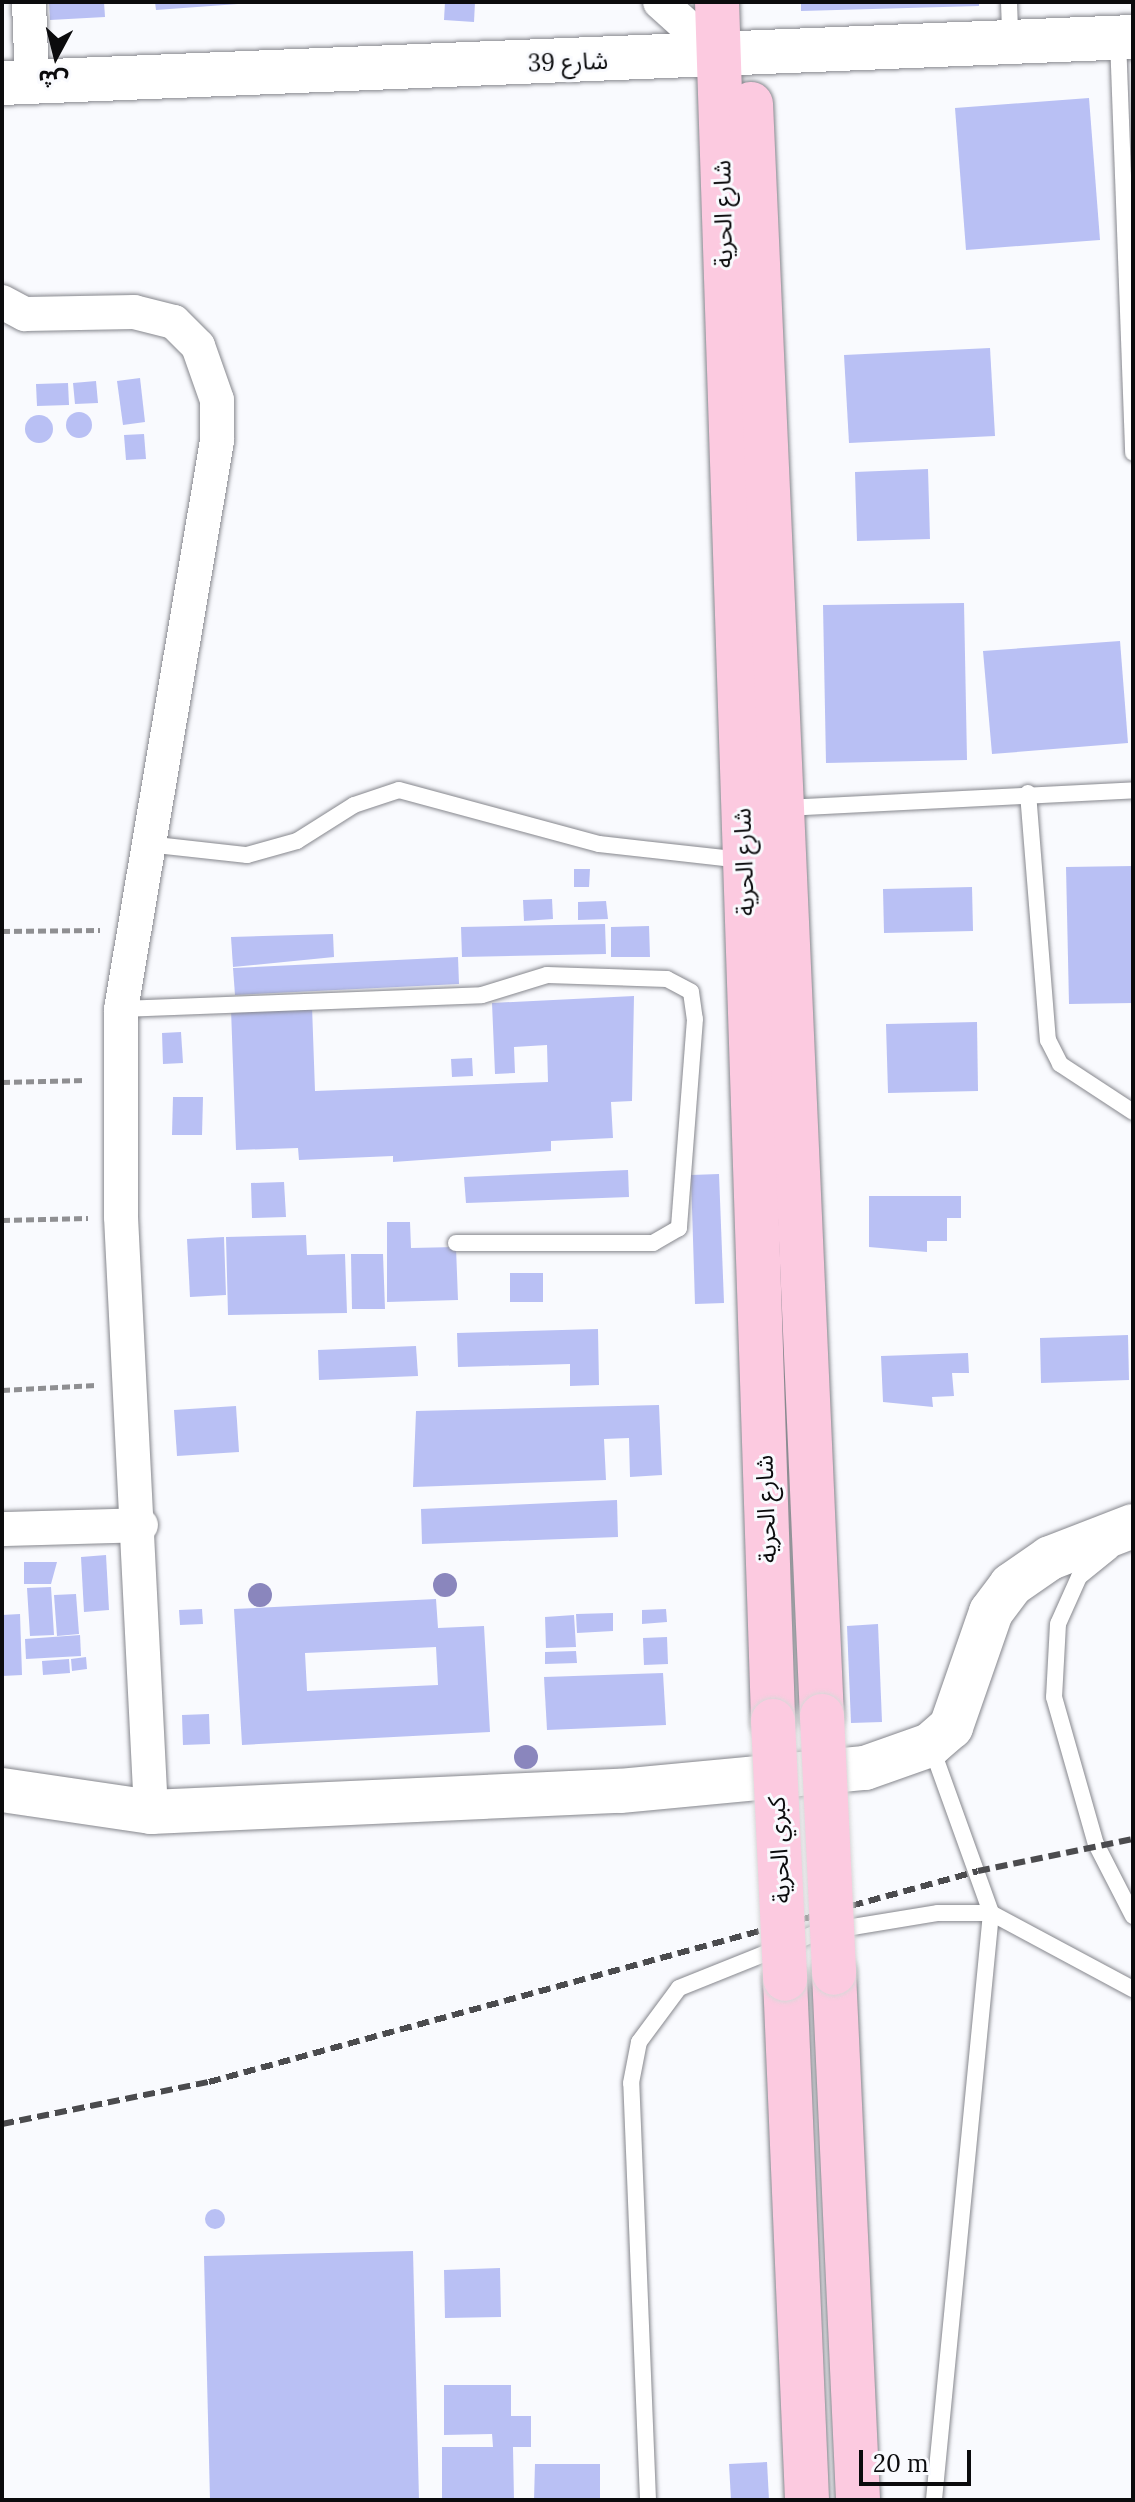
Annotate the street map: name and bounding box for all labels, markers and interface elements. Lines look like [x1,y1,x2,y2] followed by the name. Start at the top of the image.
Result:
[16,16,96,96] north arrow
[527,46,609,78] street label: شارع 39
[36,64,70,96] text: ش
[708,160,738,268] street label: شارع الحرية
[728,808,760,916] street label: شارع الحرية
[750,1455,782,1563] street label: شارع الحرية
[762,1796,796,1904] street label: كبري الحرية
[863,2434,975,2484] scale bar
[873,2448,929,2479] text: 20 m

